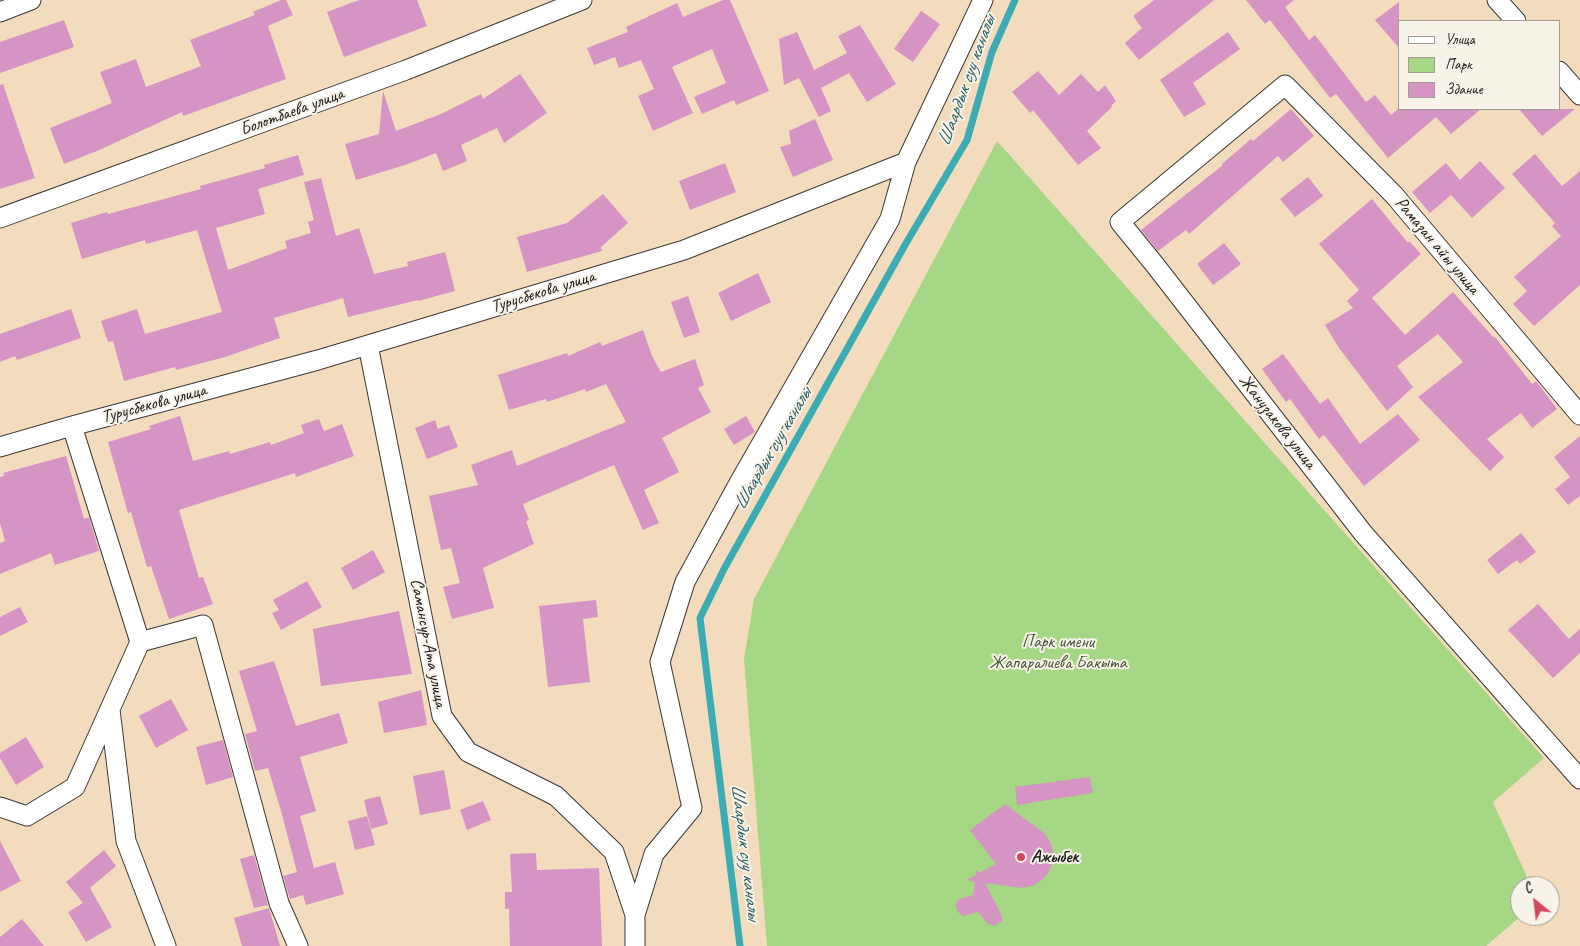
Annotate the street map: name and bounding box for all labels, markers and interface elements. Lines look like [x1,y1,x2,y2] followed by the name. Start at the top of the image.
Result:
[933,13,1001,149] water label: Шаардык суу каналы
[1398,20,1560,110] legend
[1445,30,1475,49] text: Улица
[1445,55,1472,74] text: Парк
[1445,80,1483,99] text: Здание
[237,83,347,141] street label: Болотбаева улица
[1390,193,1484,299] street label: Рамазан айы улица
[488,266,598,318] street label: Турусбекова улица
[1233,371,1321,473] street label: Жанузакова улица
[99,380,209,428] street label: Турусбекова улица
[729,384,817,514] water label: Шаардык суу каналы
[405,577,451,709] street label: Самансур-Ата улица
[989,631,1127,674] park label: Парк имени Жапаралиева Бакыта
[725,783,765,921] water label: Шаардык суу каналы
[1031,846,1078,868] place label: Ажыбек
[1015,851,1027,863] marker: Ажыбек
[1510,876,1560,926] north arrow
[1521,879,1535,897] text: С

